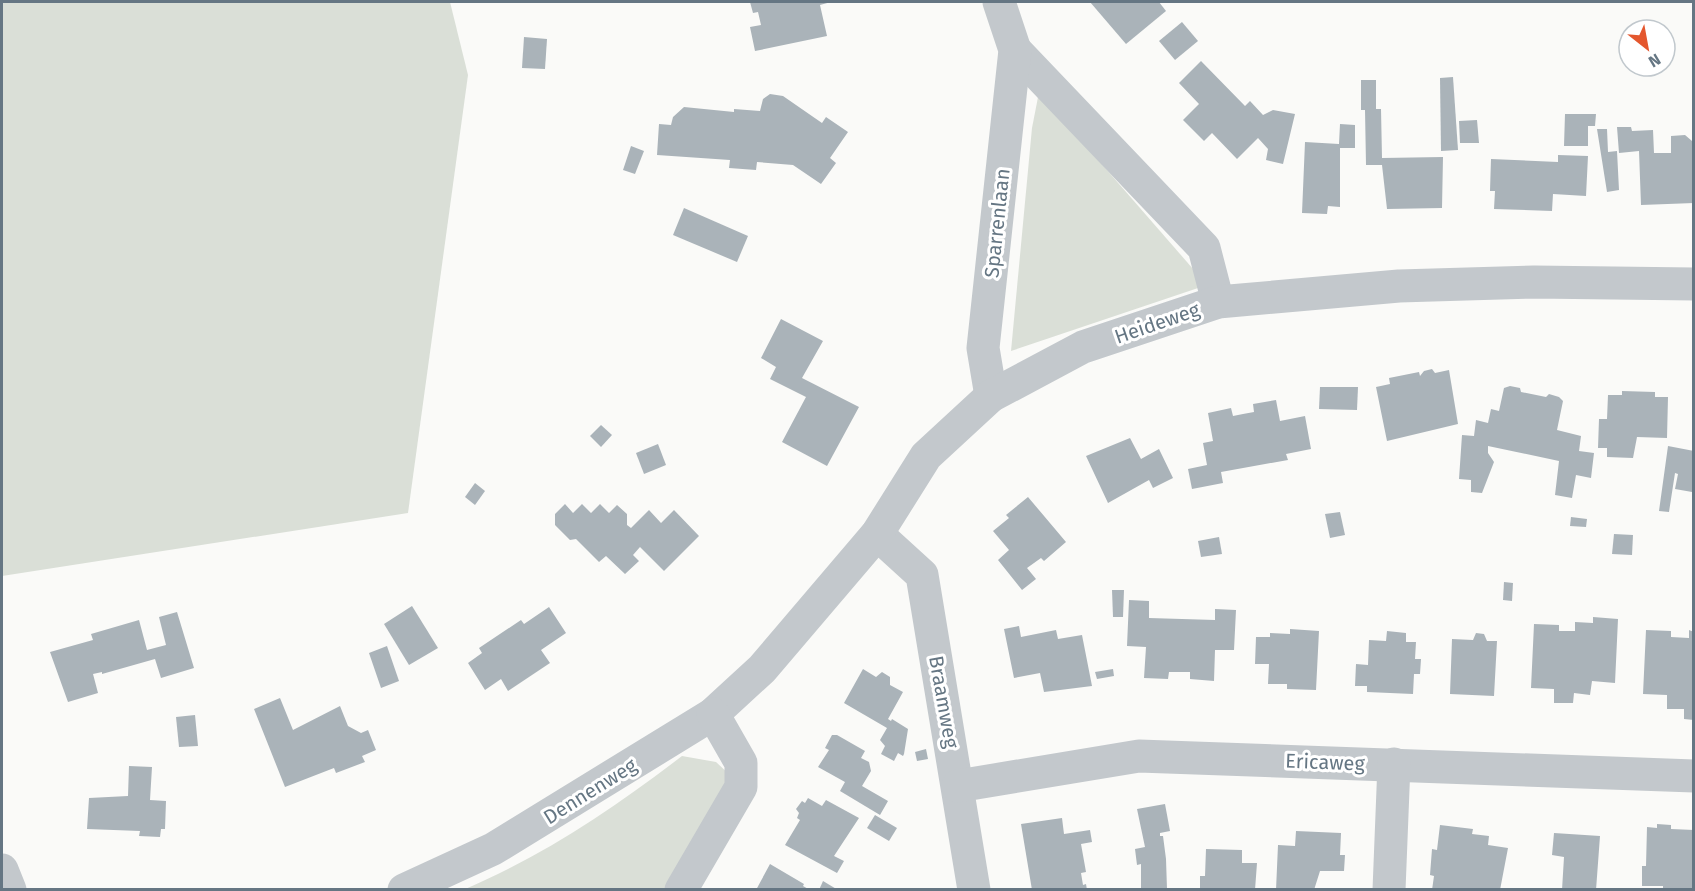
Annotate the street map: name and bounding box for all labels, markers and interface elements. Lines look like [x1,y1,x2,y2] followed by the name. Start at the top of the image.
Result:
[1617,18,1677,78] north arrow
[1645,50,1664,71] text: N
[979,167,1015,279] street label: Sparrenlaan
[1111,297,1203,349] street label: Heideweg
[924,654,964,751] street label: Braamweg
[1285,749,1366,775] street label: Ericaweg
[539,753,642,829] street label: Dennenweg

